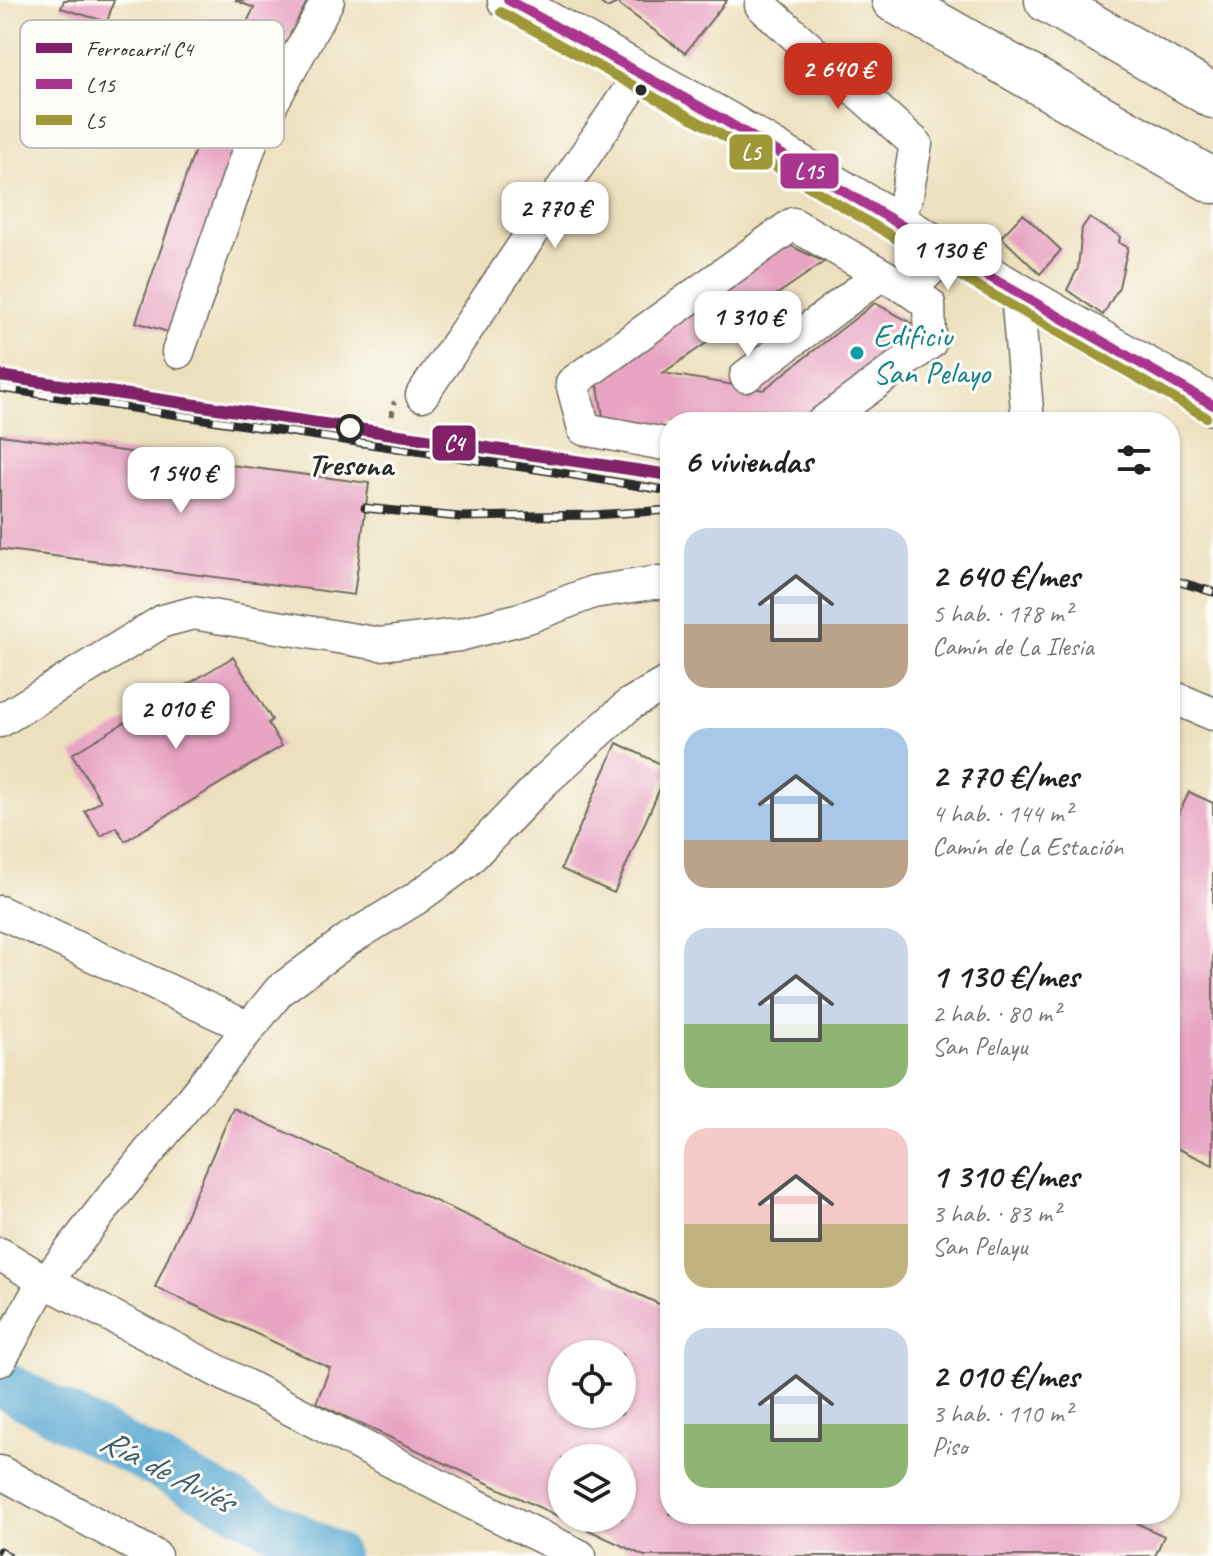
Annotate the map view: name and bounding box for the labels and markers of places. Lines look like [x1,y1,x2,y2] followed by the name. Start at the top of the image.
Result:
[764,43,912,111] pin: 2 640 €
[633,82,649,98] unlabelled marker
[481,182,629,250] pin: 2 770 €
[874,224,1022,292] pin: 1 130 €
[674,291,822,359] pin: 1 310 €
[873,315,992,393] place label: Edificiu San Pelayo
[848,344,866,362] marker: Edificiu San Pelayo
[337,415,363,441] marker: Tresona
[307,444,395,485] place label: Tresona
[107,447,255,515] pin: 1 540 €
[102,683,250,751] pin: 2 010 €

